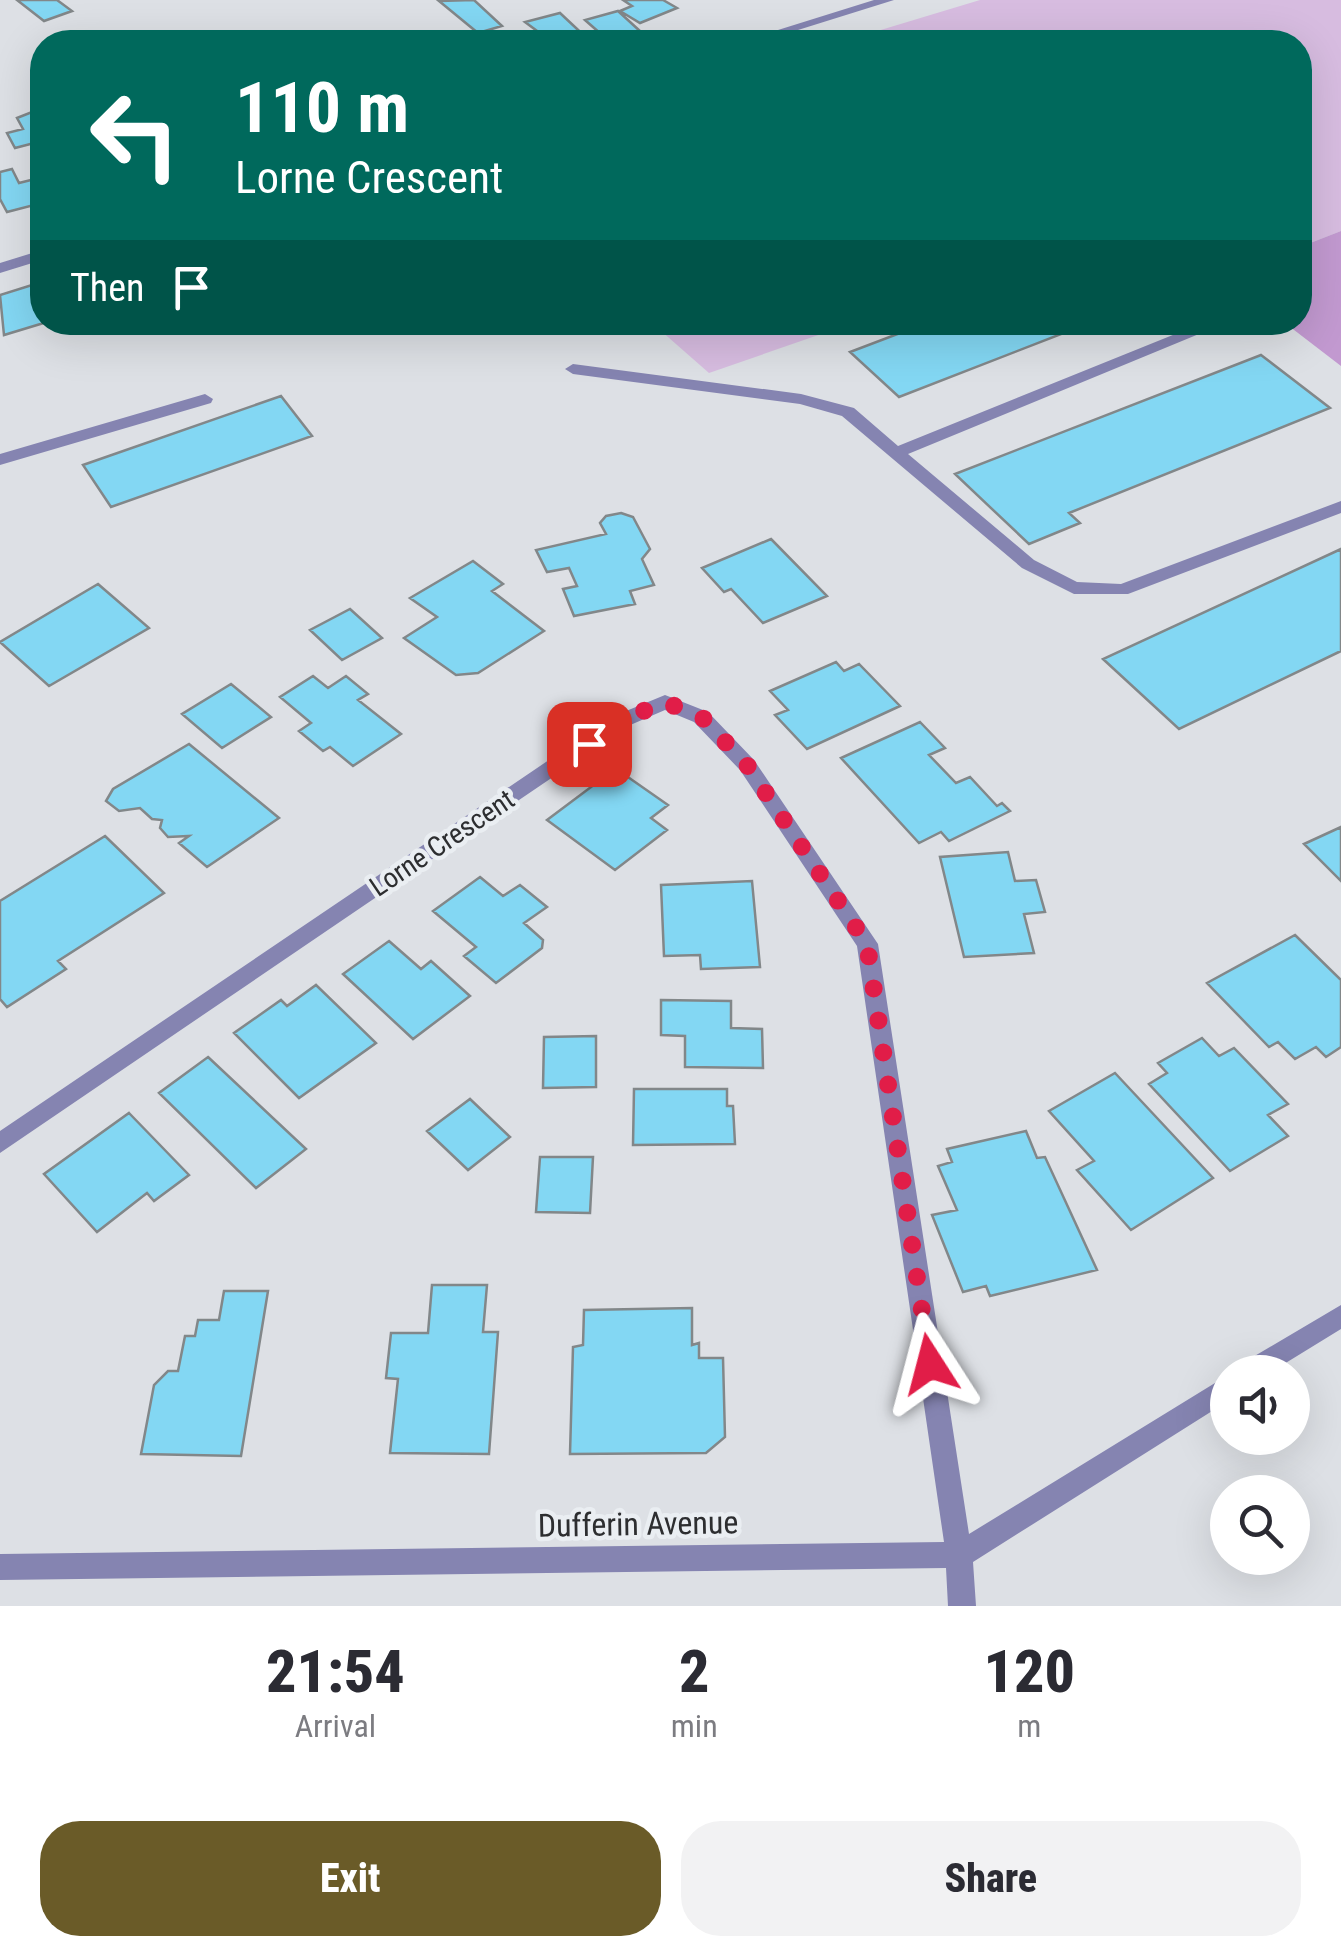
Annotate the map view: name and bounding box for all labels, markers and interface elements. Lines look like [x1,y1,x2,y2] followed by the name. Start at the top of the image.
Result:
[235,67,409,149] text: 110 m
[70,70,200,200] icon: left
[235,151,503,204] text: Lorne Crescent
[164,260,219,315] icon: arrive
[70,266,144,310] text: Then
[547,702,632,787] pin
[562,717,617,772] icon: arrive
[364,783,520,903] street label: Lorne Crescent
[878,1312,982,1416] position arrow
[1210,1355,1310,1575] map controls
[1210,1355,1310,1455] button: sound
[1210,1475,1310,1575] button: search
[537,1503,739,1545] street label: Dufferin Avenue
[266,1636,405,1707] text: 21:54
[679,1636,709,1707] text: 2
[984,1636,1075,1707] text: 120
[295,1707,376,1745] text: Arrival
[671,1707,718,1745] text: min
[1017,1707,1041,1745] text: m
[40,1821,661,1936] button: Exit
[681,1821,1301,1936] button: Share

